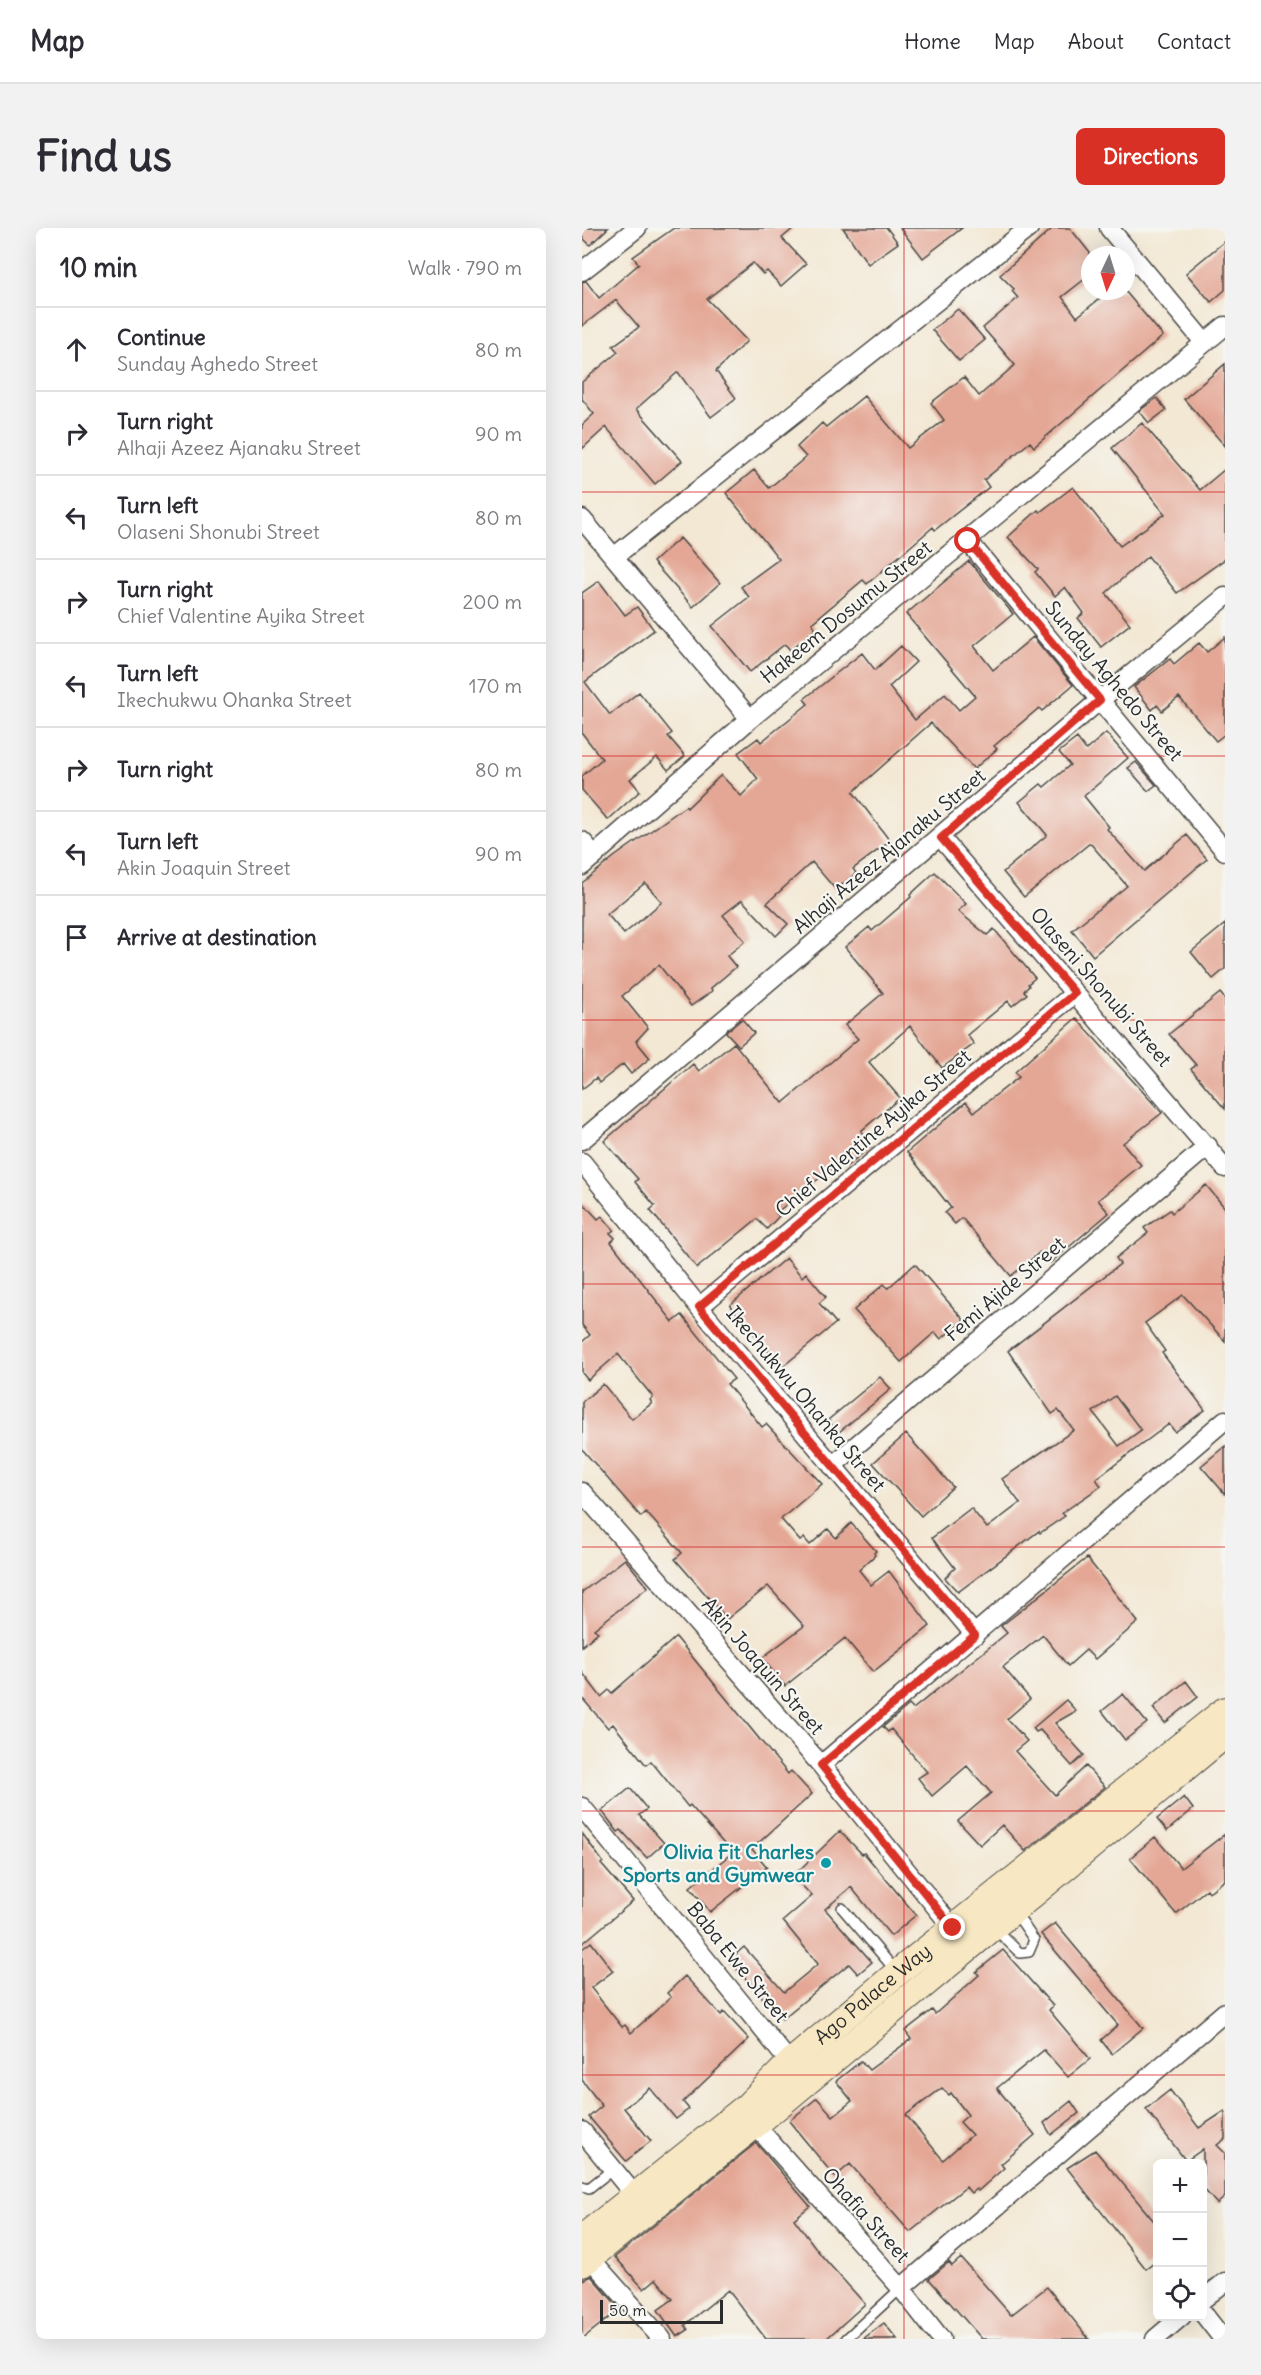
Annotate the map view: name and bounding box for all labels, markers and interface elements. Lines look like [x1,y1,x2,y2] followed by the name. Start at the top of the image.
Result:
[30,23,84,59] text: Map
[904,28,961,55] text: Home
[994,28,1035,55] text: Map
[1068,28,1124,55] text: About
[1157,28,1231,55] text: Contact
[1076,128,1225,185] button: Directions
[36,130,172,182] text: Find us
[1081,246,1135,300] north arrow
[60,251,137,284] text: 10 min
[408,255,522,280] text: Walk · 790 m
[117,323,206,351] text: Continue
[60,333,93,366] icon: ahead
[475,337,522,362] text: 80 m
[117,351,318,376] text: Sunday Aghedo Street
[117,407,213,435] text: Turn right
[60,417,93,450] icon: right
[475,421,522,446] text: 90 m
[117,435,361,460] text: Alhaji Azeez Ajanaku Street
[117,491,198,519] text: Turn left
[60,501,93,534] icon: left
[475,505,522,530] text: 80 m
[117,519,320,544] text: Olaseni Shonubi Street
[954,527,980,553] route start
[755,535,937,688] street label: Hakeem Dosumu Street
[117,575,213,603] text: Turn right
[60,585,93,618] icon: right
[462,589,522,614] text: 200 m
[1040,596,1189,766] street label: Sunday Aghedo Street
[117,603,365,628] text: Chief Valentine Ayika Street
[117,659,198,687] text: Turn left
[60,669,93,702] icon: left
[469,673,522,698] text: 170 m
[117,687,352,712] text: Ikechukwu Ohanka Street
[60,753,93,786] icon: right
[117,755,213,783] text: Turn right
[475,757,522,782] text: 80 m
[787,763,990,938] street label: Alhaji Azeez Ajanaku Street
[117,827,198,855] text: Turn left
[60,837,93,870] icon: left
[475,841,522,866] text: 90 m
[117,855,291,880] text: Akin Joaquin Street
[1025,902,1178,1072] street label: Olaseni Shonubi Street
[60,921,93,954] icon: arrive
[117,923,317,951] text: Arrive at destination
[770,1043,976,1222] street label: Chief Valentine Ayika Street
[939,1231,1070,1346] street label: Femi Ajide Street
[721,1301,892,1497] street label: Ikechukwu Ohanka Street
[697,1592,830,1740] street label: Akin Joaquin Street
[623,1839,815,1887] place label: Olivia Fit Charles Sports and Gymwear
[819,1856,833,1870] marker: Olivia Fit Charles Sports and Gymwear
[682,1896,795,2027] street label: Baba Ewe Street
[939,1914,965,1940] route end
[809,1938,936,2049] street label: Ago Palace Way
[1153,2159,1207,2321] map controls
[1153,2159,1207,2213] button: +
[817,2162,916,2267] street label: Ohafia Street
[1153,2213,1207,2267] button: −
[1153,2267,1207,2321] button: locate
[600,2297,723,2324] scale bar
[609,2300,647,2320] text: 50 m

